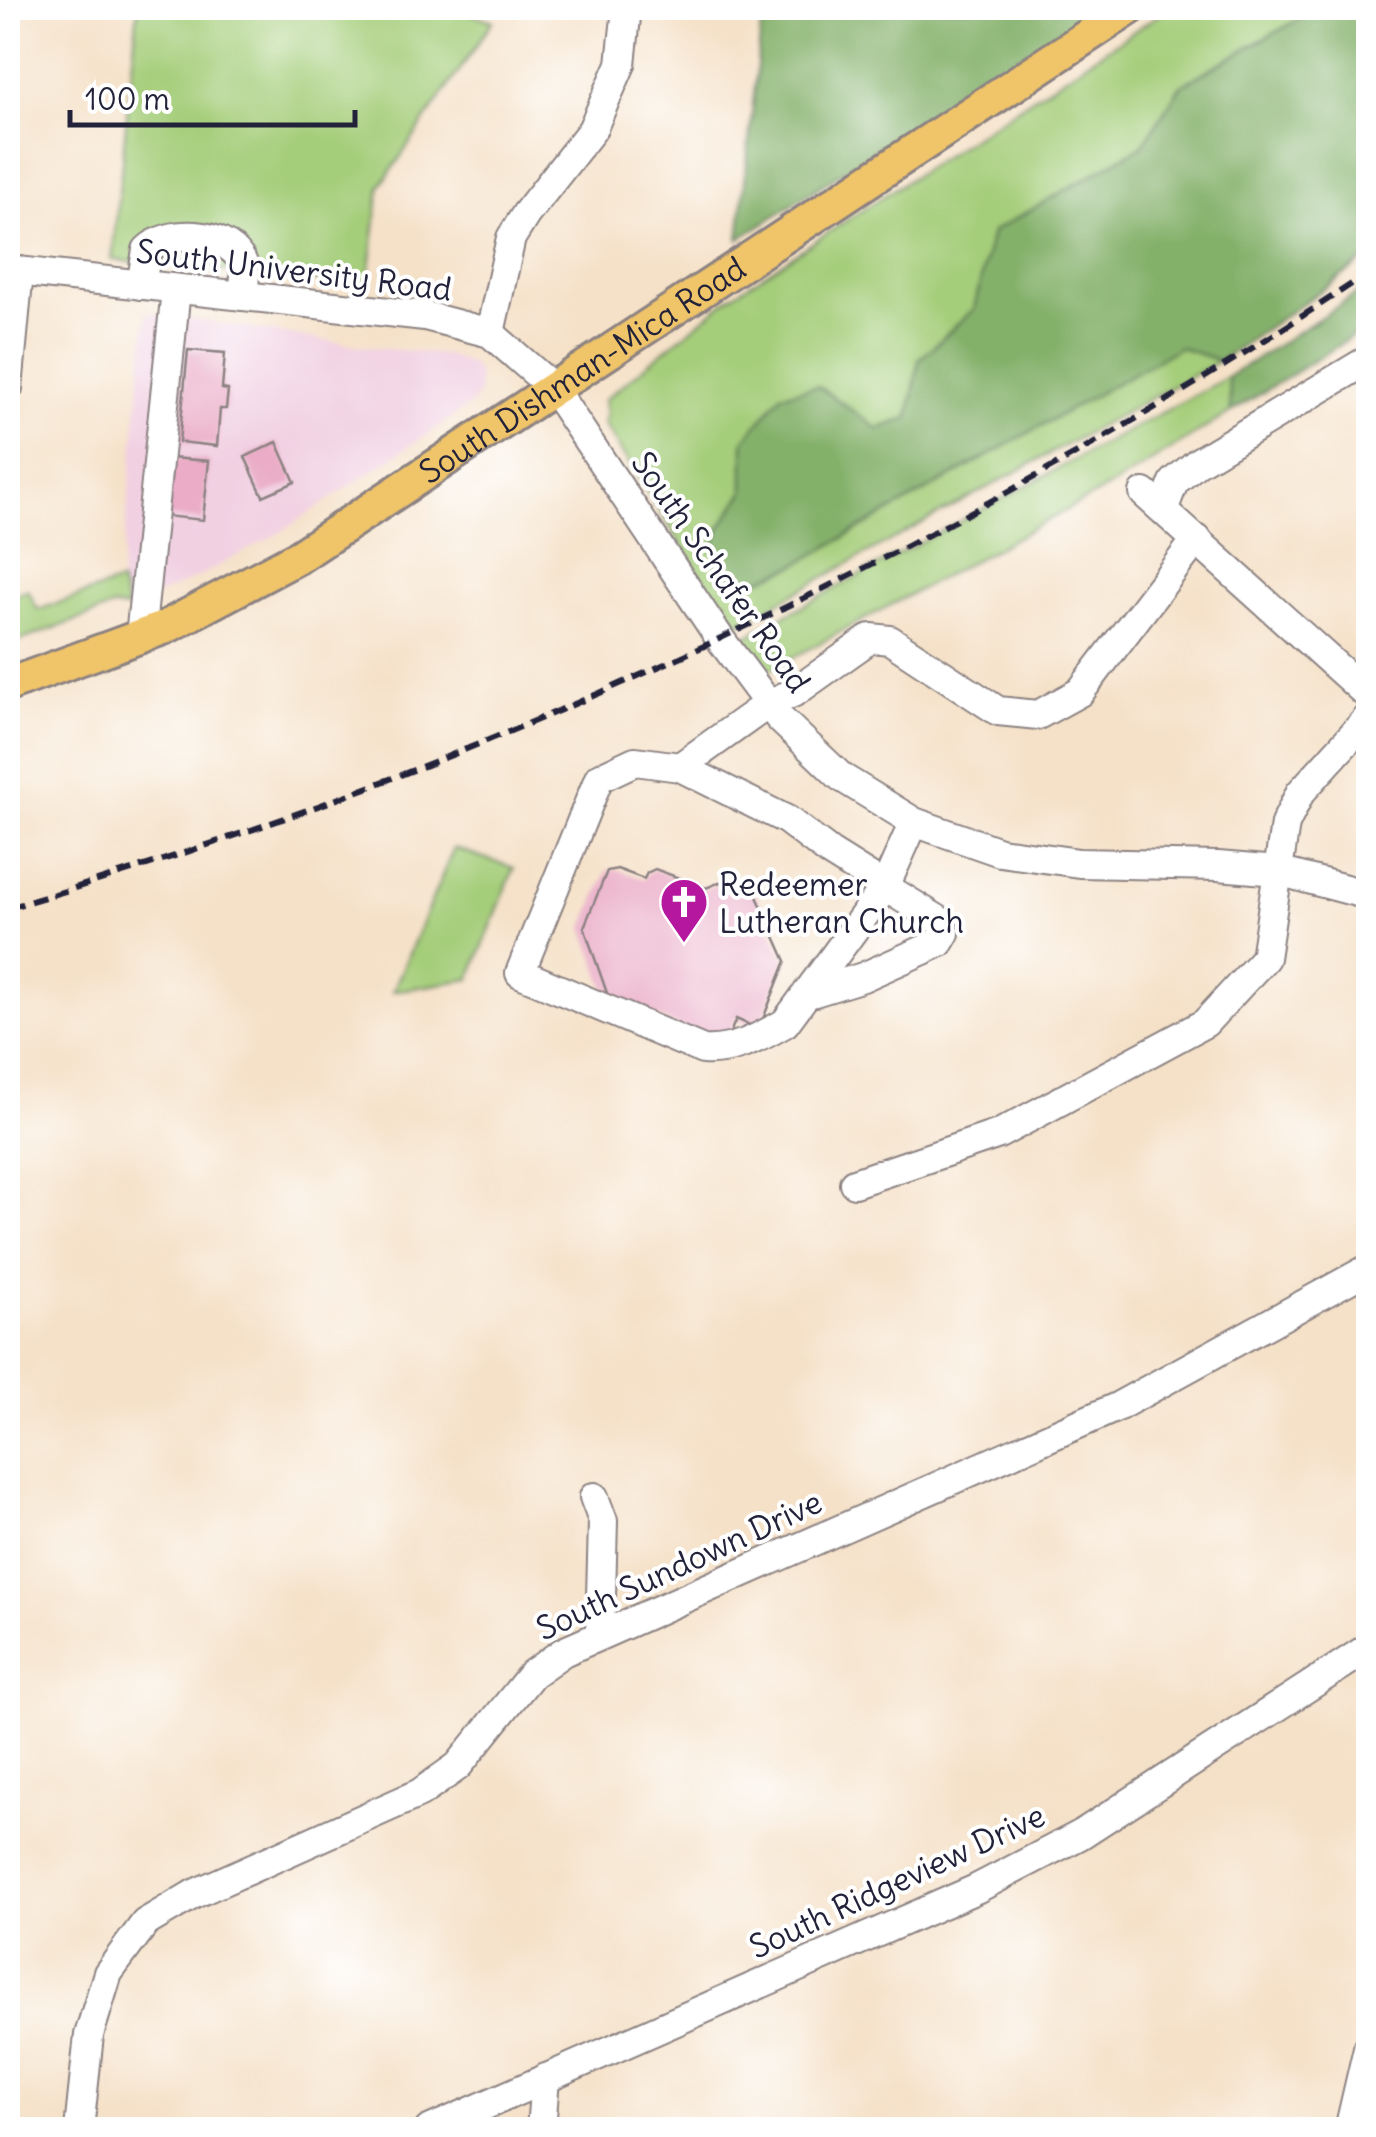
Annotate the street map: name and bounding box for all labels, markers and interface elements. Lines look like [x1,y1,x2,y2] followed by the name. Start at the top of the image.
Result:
[70,65,355,127] scale bar
[85,80,170,118] text: 100 m
[134,230,454,310] street label: South University Road
[411,247,753,492] street label: South Dishman-Mica Road
[623,444,819,700] street label: South Schafer Road
[719,864,964,942] place label: Redeemer Lutheran Church
[658,876,710,944] church icon: Redeemer Lutheran Church
[530,1481,828,1649] street label: South Sundown Drive
[743,1795,1051,1967] street label: South Ridgeview Drive

